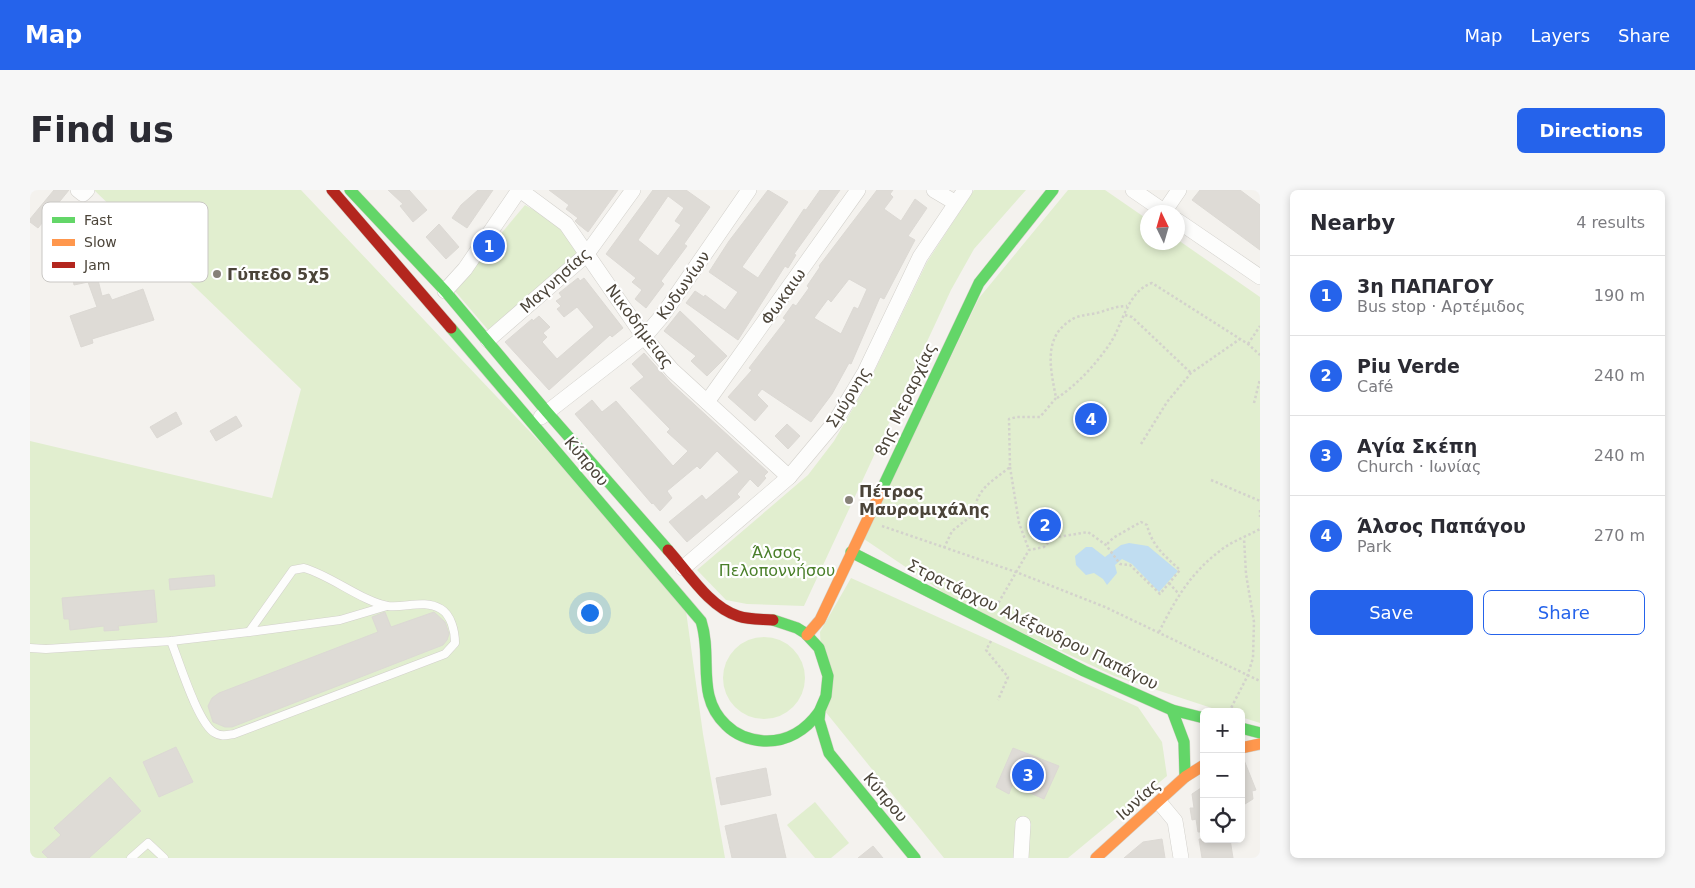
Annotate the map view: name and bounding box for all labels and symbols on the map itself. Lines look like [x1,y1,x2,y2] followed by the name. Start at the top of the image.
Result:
[42,202,208,282] legend
[1140,205,1185,250] north arrow
[84,212,113,228] text: Fast
[473,227,505,265] pin: 1
[84,234,117,250] text: Slow
[516,244,595,317] street label: Μαγνησίας
[653,247,714,323] street label: Κυδωνίων
[83,257,110,273] text: Jam
[757,264,810,328] street label: Φωκαιω
[227,265,330,284] place label: Γύπεδο 5χ5
[211,268,223,280] marker: Γύπεδο 5χ5
[602,280,677,372] street label: Νικοδήμειας
[871,340,940,459] street label: 8ης Μεραρχίας
[822,363,875,431] street label: Σμύρνης
[1075,400,1107,438] pin: 4
[561,433,613,490] street label: Κύπρου
[859,482,989,519] place label: Πέτρος Μαυρομιχάλης
[843,494,855,506] marker: Πέτρος Μαυρομιχάλης
[1029,506,1061,544] pin: 2
[719,543,835,580] park label: Άλσος Πελοποννήσου
[904,555,1161,694] street label: Στρατάρχου Αλέξανδρου Παπάγου
[577,600,603,626] your location
[1012,756,1044,794] pin: 3
[860,769,912,826] street label: Κύπρου
[1113,775,1164,824] street label: Ιωνίας

